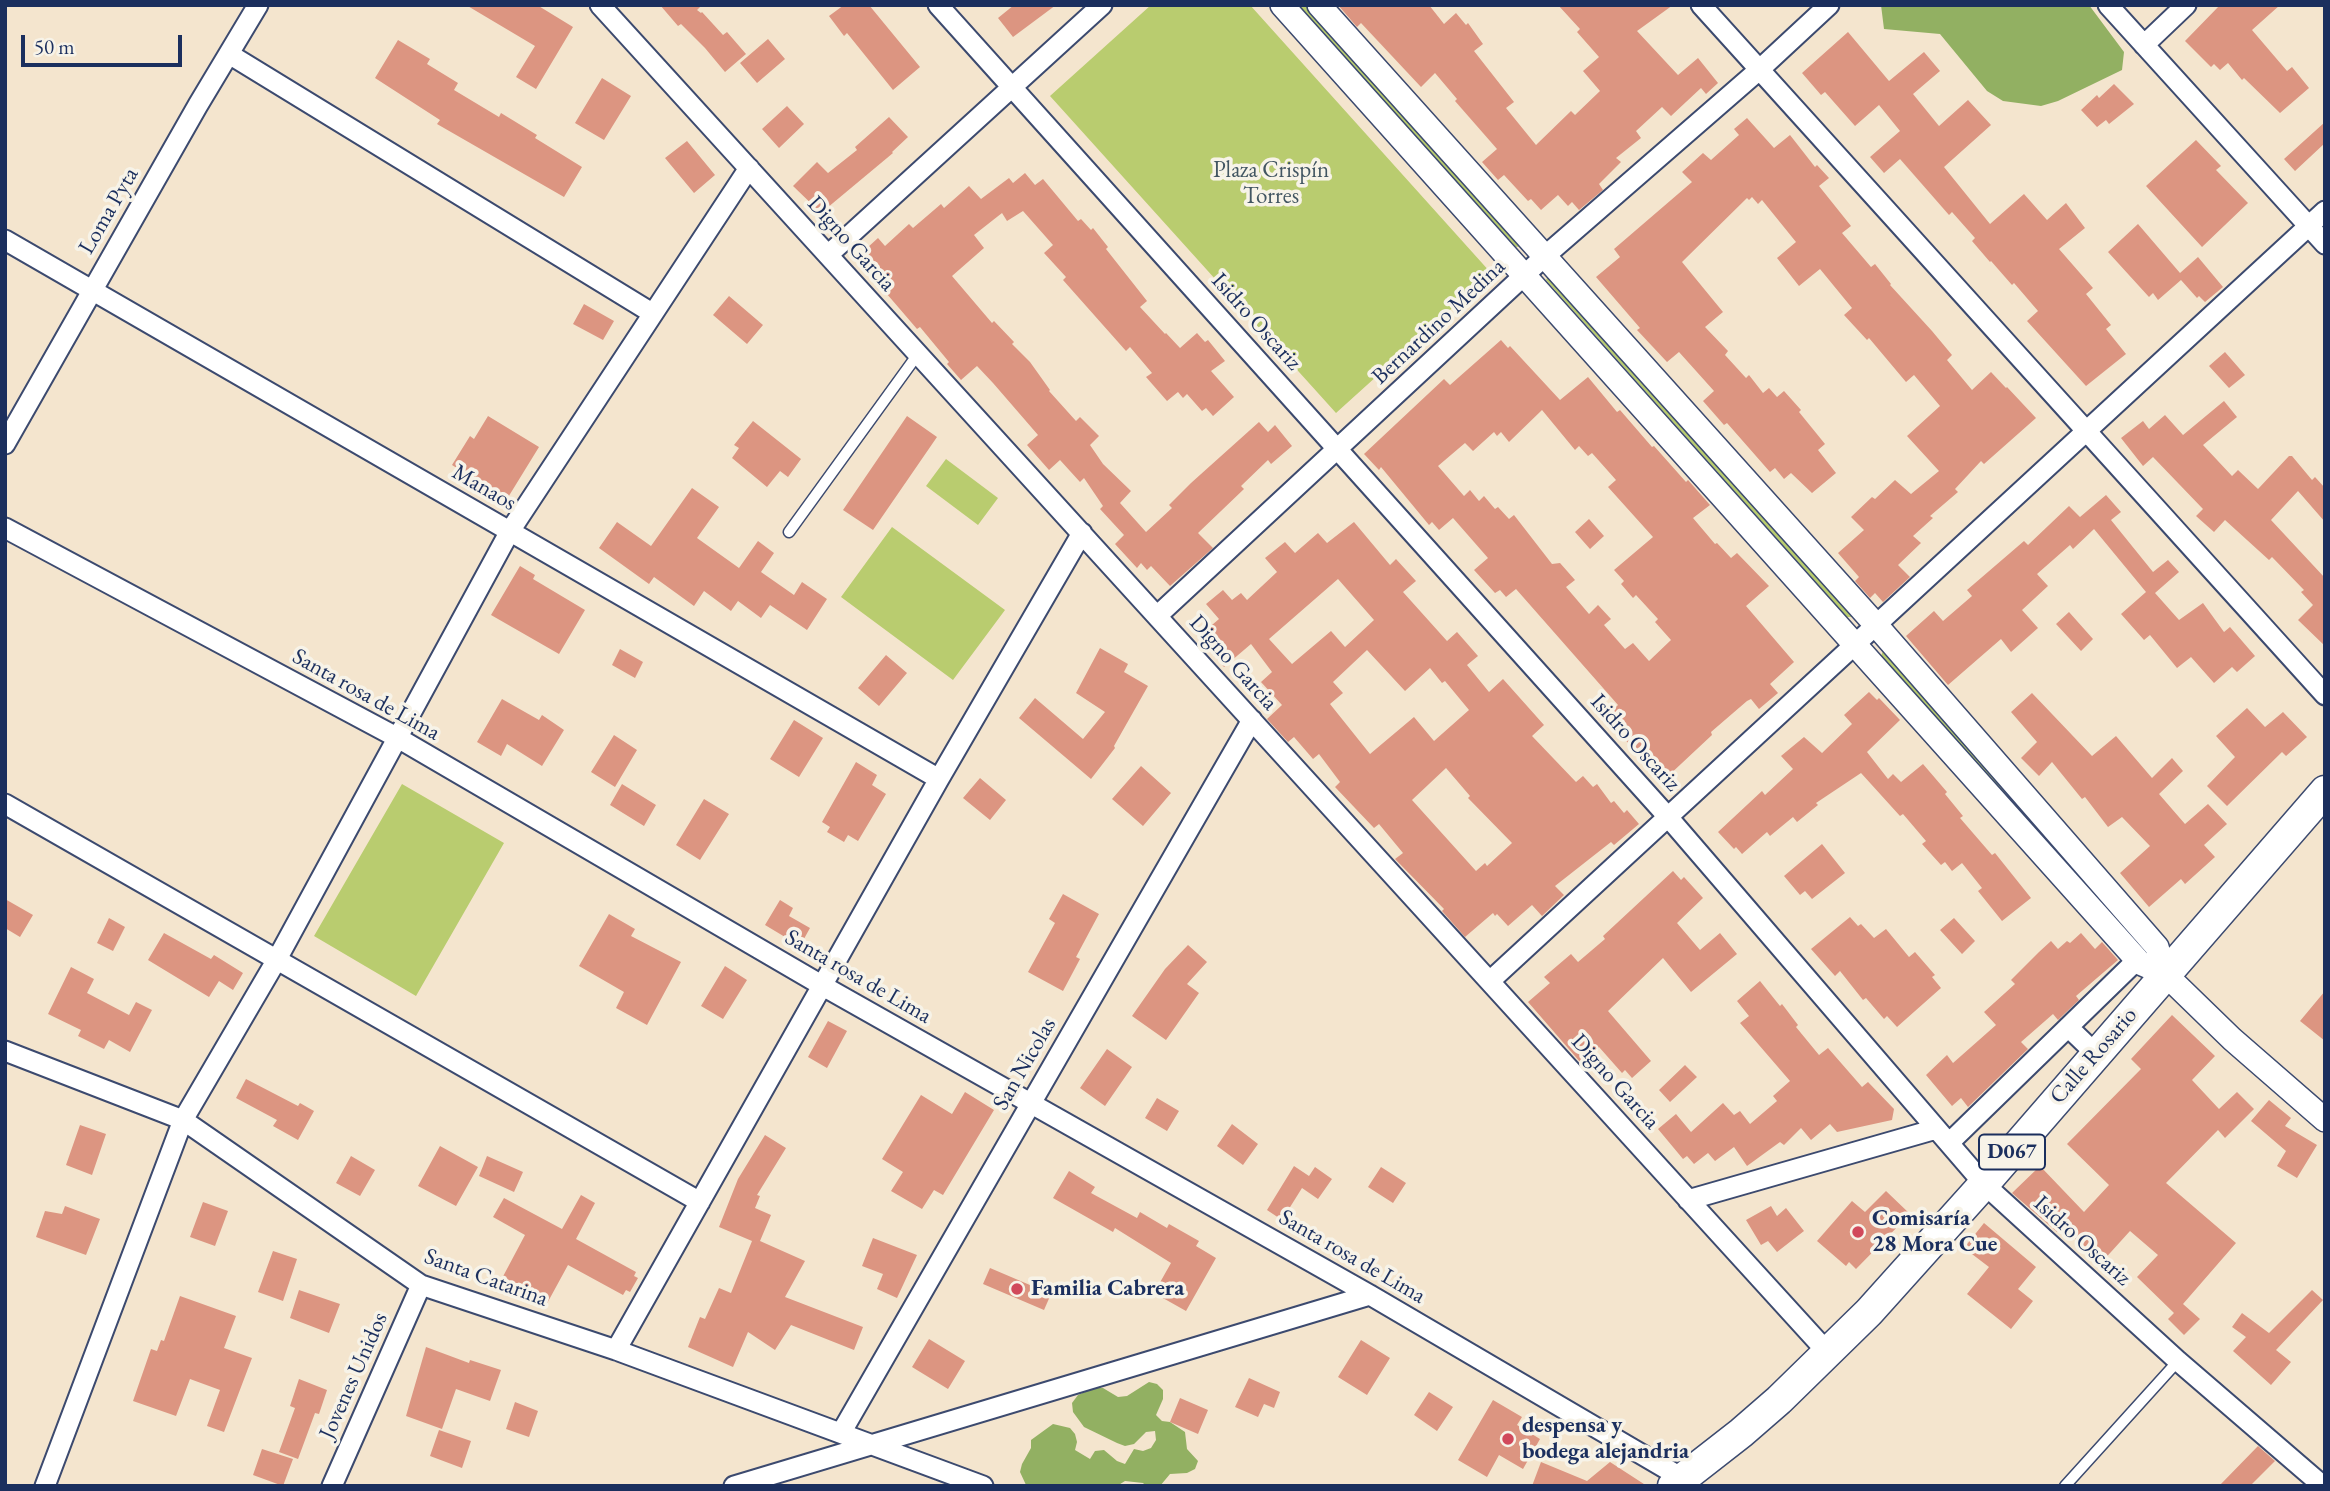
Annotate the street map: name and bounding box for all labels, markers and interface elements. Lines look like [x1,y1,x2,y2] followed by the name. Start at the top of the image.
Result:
[24,21,186,65] scale bar
[34,33,75,60] text: 50 m
[1213,157,1329,211] park label: Plaza Crispín Torres
[73,163,145,259] street label: Loma Pyta
[801,191,901,297] street label: Digno Garcia
[1367,253,1511,391] street label: Bernardino Medina
[1205,268,1307,376] street label: Isidro Oscariz
[447,459,521,517] street label: Manaos
[1183,610,1283,716] street label: Digno Garcia
[287,643,445,747] street label: Santa rosa de Lima
[1584,689,1686,797] street label: Isidro Oscariz
[780,924,936,1030] street label: Santa rosa de Lima
[2044,1002,2144,1110] street label: Calle Rosario
[987,1013,1063,1115] street label: San Nicolas
[1565,1029,1665,1135] street label: Digno Garcia
[1979,1134,2045,1170] road number: D067
[2028,1190,2136,1292] street label: Isidro Oscariz
[1274,1204,1430,1310] street label: Santa rosa de Lima
[1872,1205,1997,1259] place label: Comisaría 28 Mora Cue
[1850,1224,1866,1240] marker: Comisaría 28 Mora Cue
[420,1243,552,1313] street label: Santa Catarina
[1031,1275,1184,1303] place label: Familia Cabrera
[1009,1281,1025,1297] marker: Familia Cabrera
[314,1308,394,1444] street label: Jovenes Unidos
[1522,1412,1689,1466] place label: despensa y bodega alejandria
[1500,1431,1516,1447] marker: despensa y bodega alejandria

